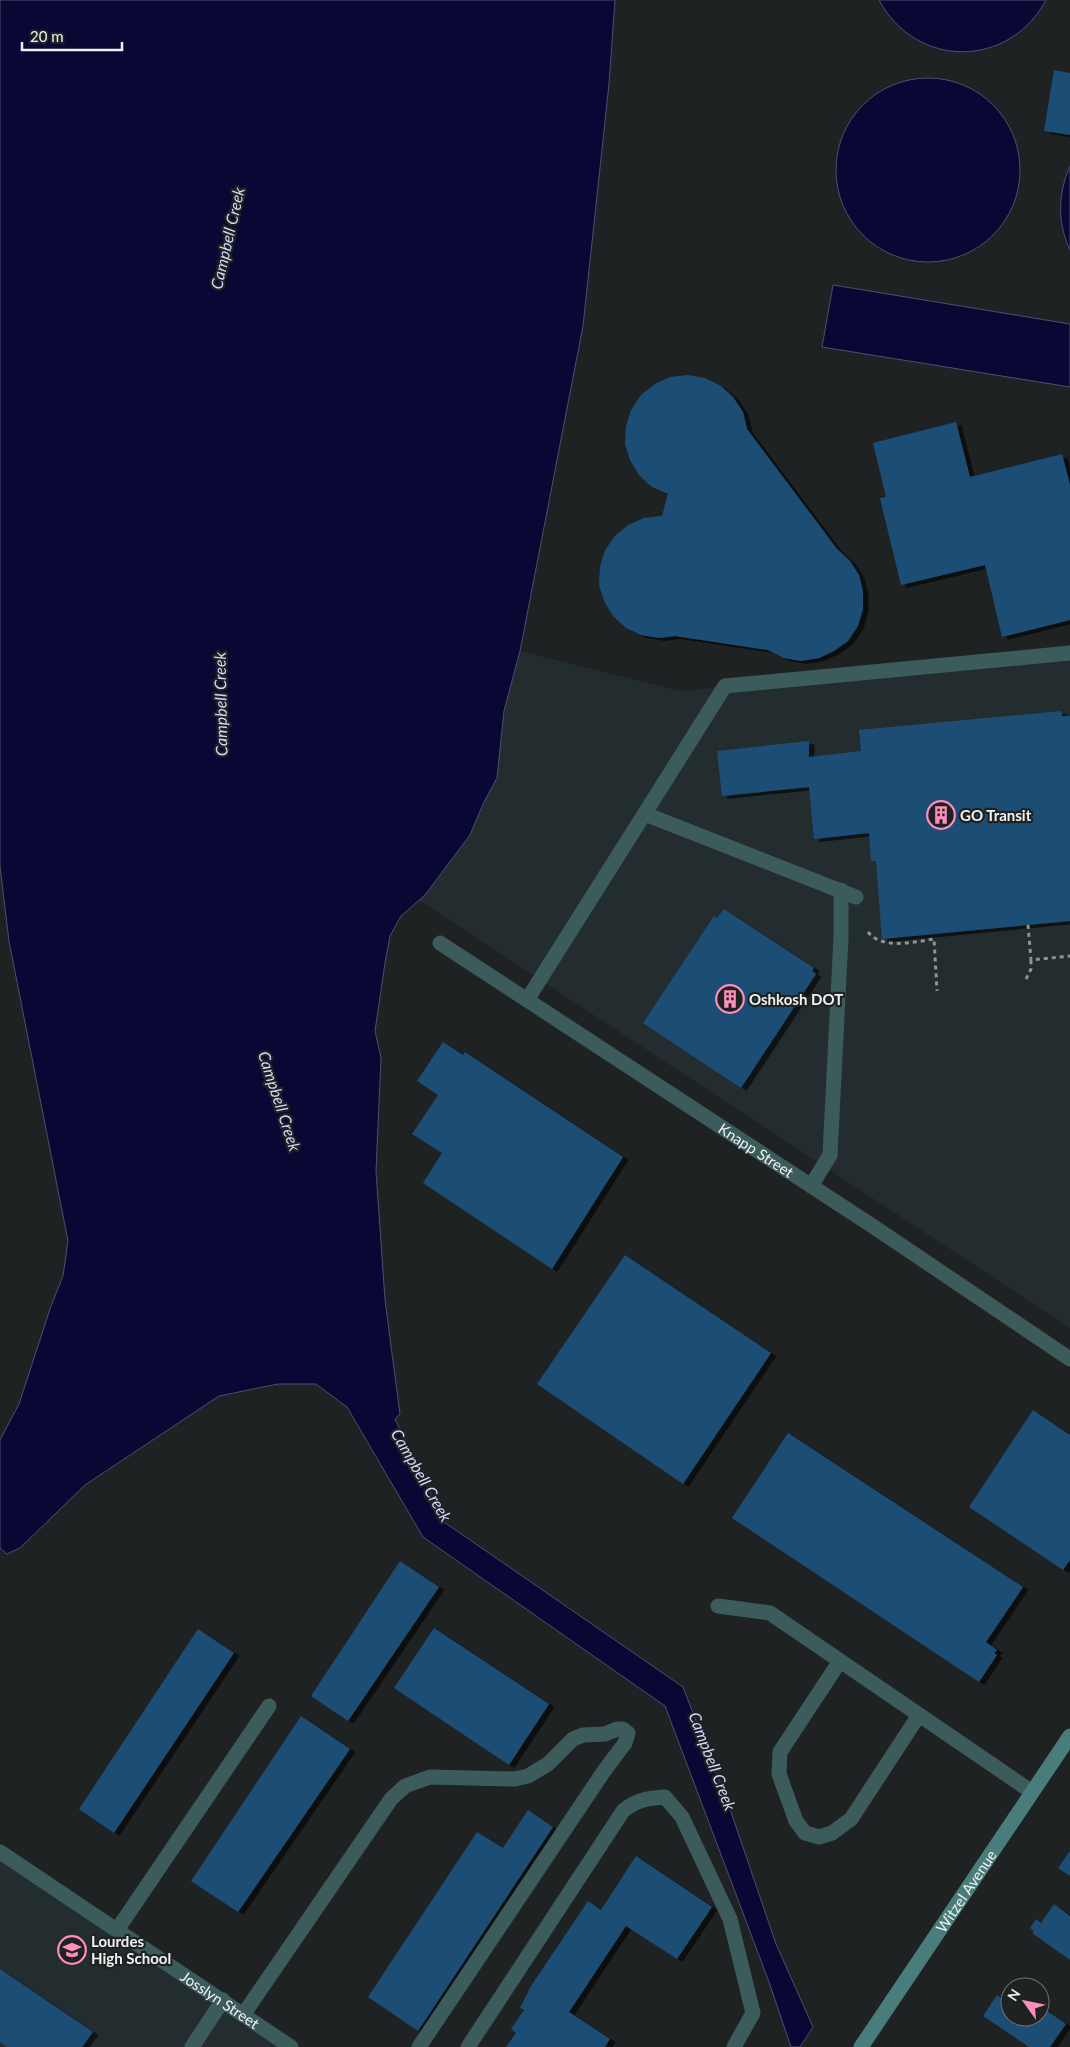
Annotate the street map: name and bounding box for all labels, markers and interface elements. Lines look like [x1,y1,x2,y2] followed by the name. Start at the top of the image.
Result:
[22,20,122,52] scale bar
[30,27,64,45] text: 20 m
[206,185,248,291] water label: Campbell Creek
[210,651,230,756] water label: Campbell Creek
[926,800,956,830] building icon: GO Transit
[960,806,1032,824] place label: GO Transit
[715,984,745,1014] building icon: Oshkosh DOT
[749,990,843,1008] place label: Oshkosh DOT
[255,1049,305,1154] water label: Campbell Creek
[715,1119,798,1181] street label: Knapp Street
[388,1425,456,1525] water label: Campbell Creek
[685,1709,741,1813] water label: Campbell Creek
[932,1846,1000,1936] street label: Witzel Avenue
[91,1932,171,1967] place label: Lourdes High School
[57,1935,87,1965] school or university icon: Lourdes High School
[177,1967,263,2033] street label: Josslyn Street
[1000,1977,1050,2027] north arrow
[1004,1985,1024,2004] text: N

